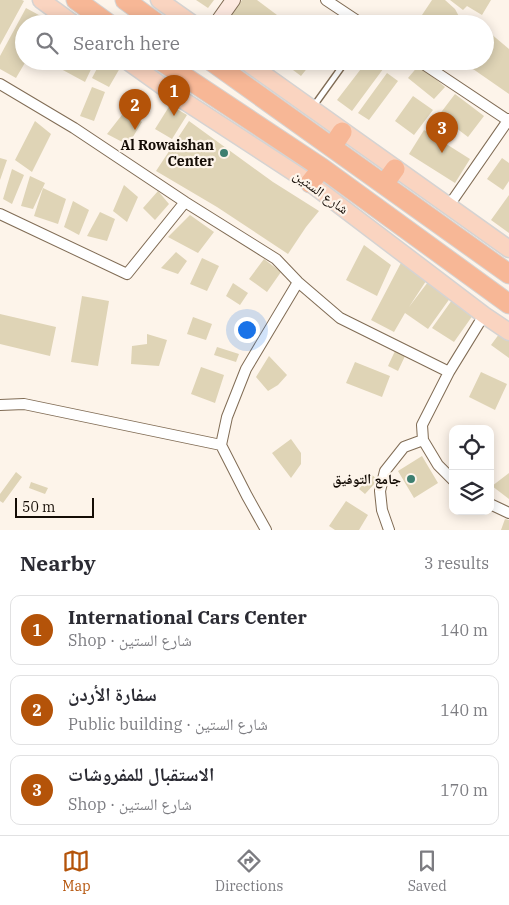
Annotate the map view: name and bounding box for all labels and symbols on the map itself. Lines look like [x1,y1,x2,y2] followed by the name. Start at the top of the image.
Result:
[158,75,190,116] pin: 1
[119,89,151,130] pin: 2
[426,112,458,153] pin: 3
[120,136,214,170] place label: Al Rowaishan Center
[218,147,230,159] marker: Al Rowaishan Center
[289,166,352,219] street label: شارع الستين
[234,317,260,343] your location
[333,470,401,489] place label: جامع التوفيق
[405,473,417,485] marker: جامع التوفيق
[15,495,94,518] scale bar

